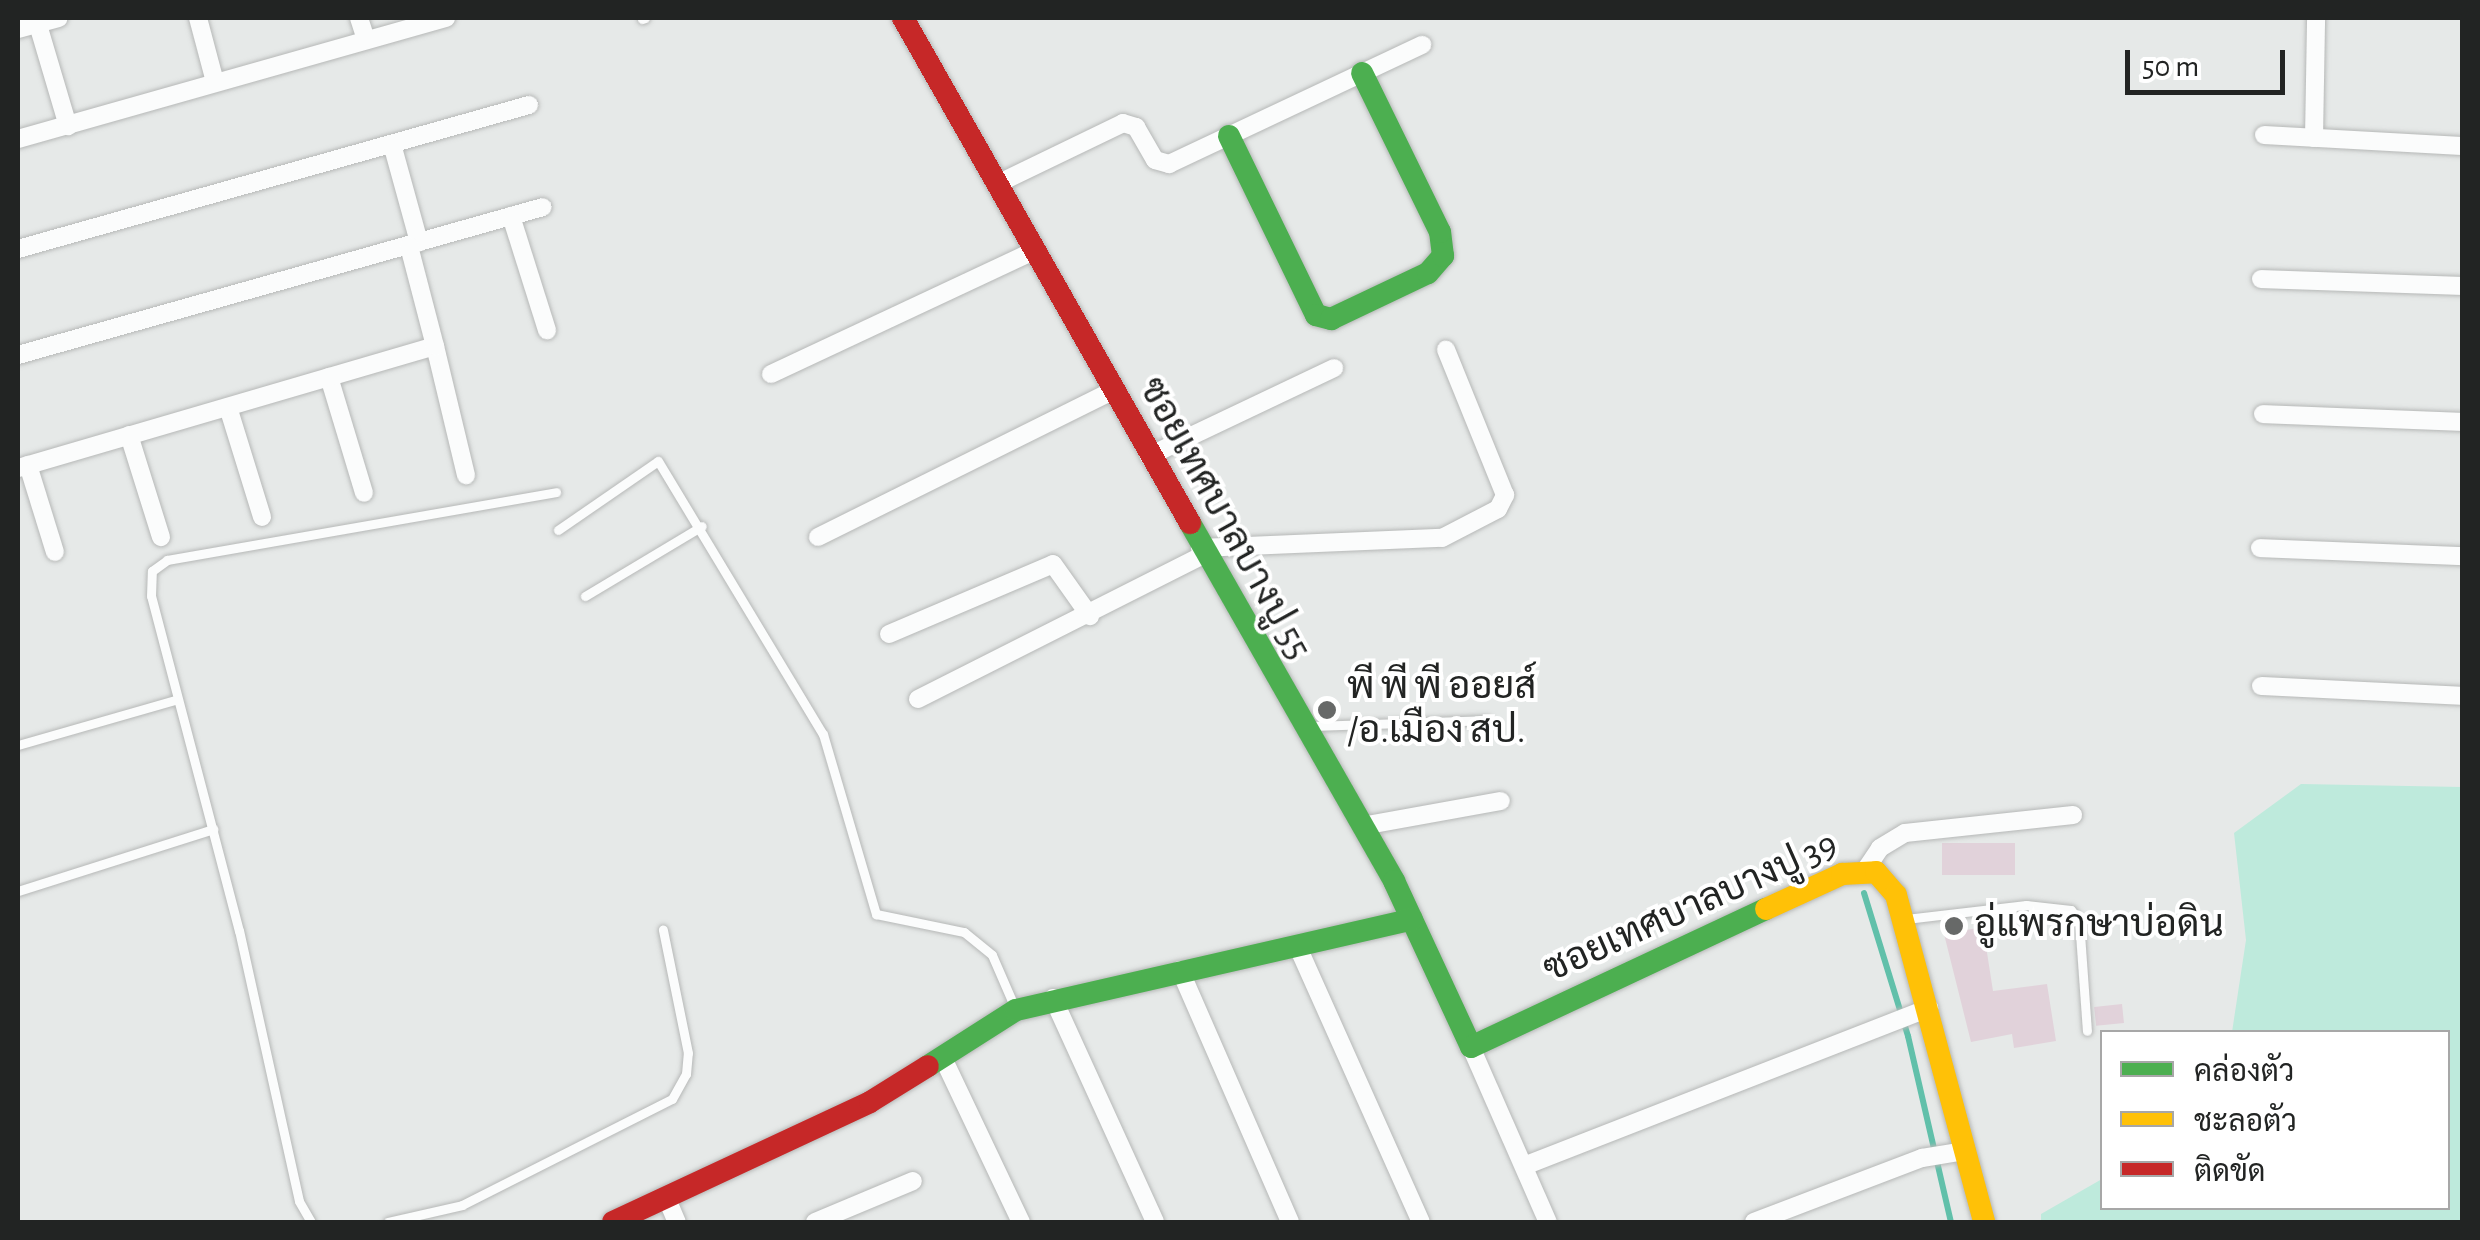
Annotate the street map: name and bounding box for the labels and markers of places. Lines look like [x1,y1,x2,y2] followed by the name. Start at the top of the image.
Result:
[1347,665,1536,754] place label: พี พี พี ออยส์ /อ.เมือง สป.
[1316,699,1338,721] marker: พี พี พี ออยส์ /อ.เมือง สป.
[1974,903,2224,949] place label: อู่แพรกษาบ่อดิน
[1943,915,1965,937] marker: อู่แพรกษาบ่อดิน

